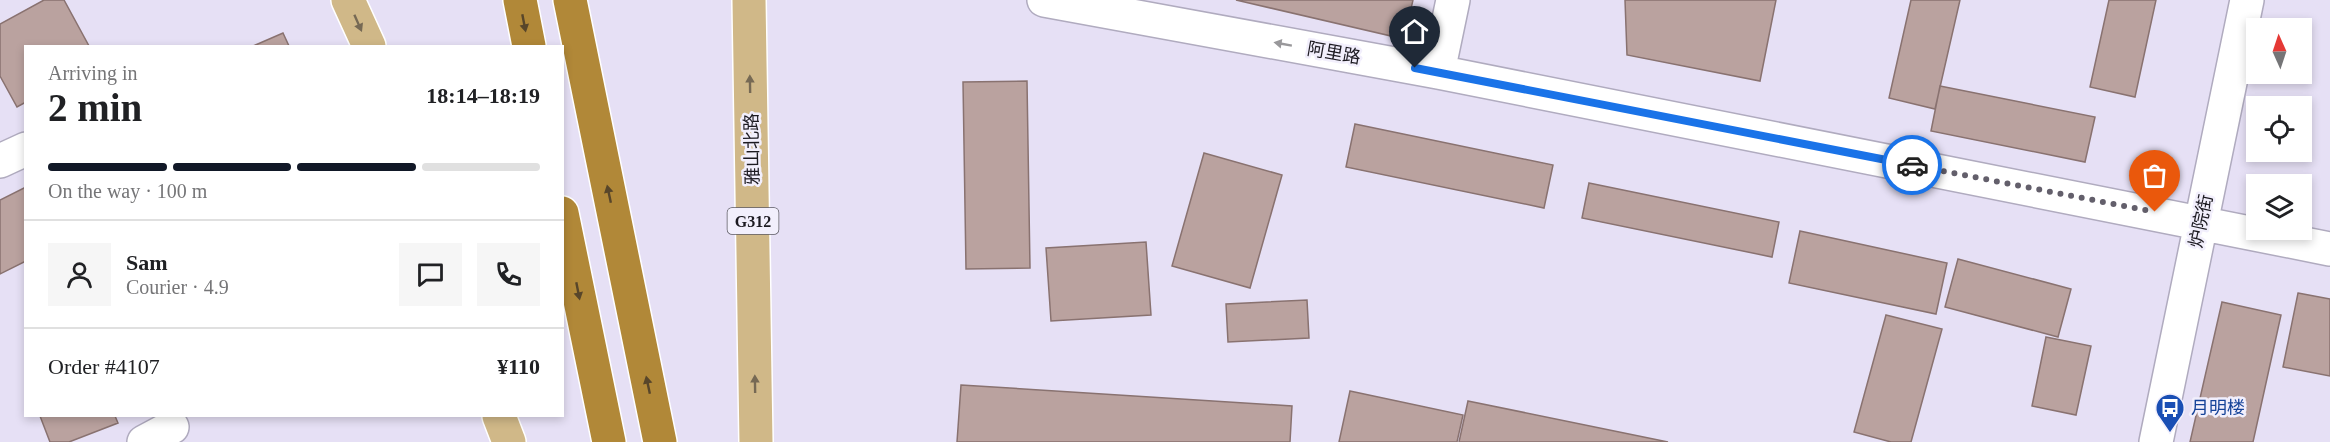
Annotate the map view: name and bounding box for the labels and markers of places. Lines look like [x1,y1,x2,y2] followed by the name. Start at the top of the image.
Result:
[1389,6,1440,68] pin
[2129,150,2180,212] pin
[2154,392,2186,434] bus stop icon: 月明楼
[2191,398,2245,418] place label: 月明楼

